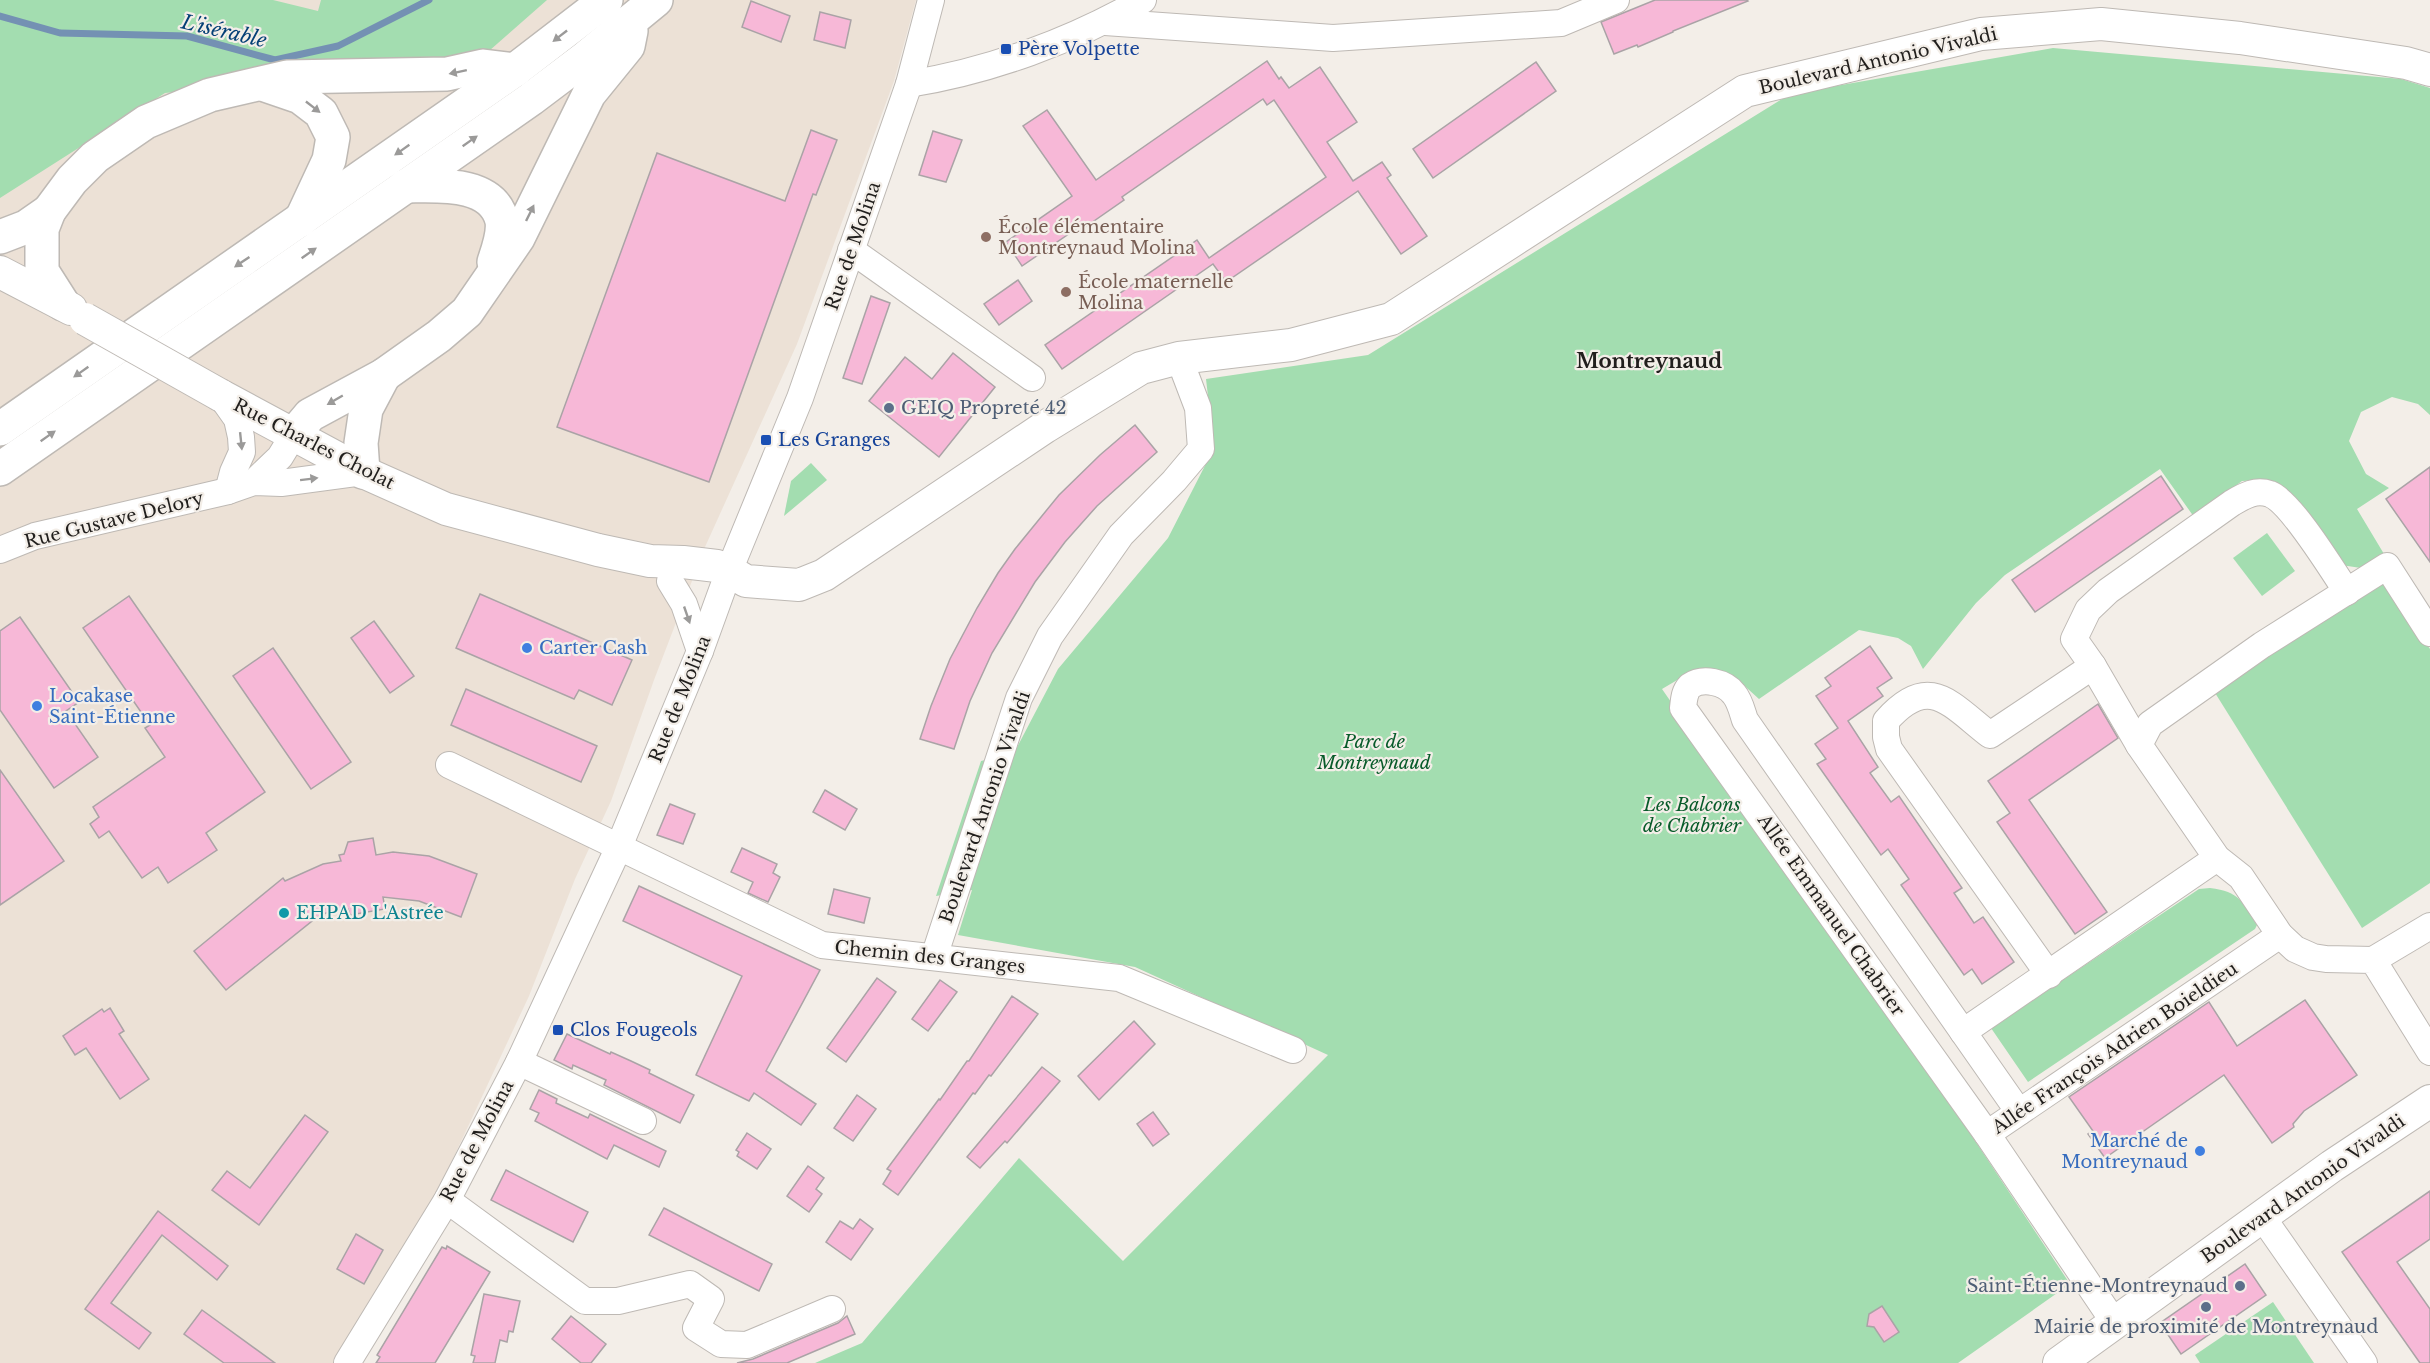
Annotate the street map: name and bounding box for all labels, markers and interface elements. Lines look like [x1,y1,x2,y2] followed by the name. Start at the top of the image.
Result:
[178,9,269,52] water label: L'isérable
[1757,23,1999,99] street label: Boulevard Antonio Vivaldi
[552,29,568,42] one-way arrow
[1018,38,1140,60] place label: Père Volpette
[999,42,1013,56] marker: Père Volpette
[448,67,467,77] one-way arrow
[305,101,321,114] one-way arrow
[462,136,478,147] one-way arrow
[394,144,410,156] one-way arrow
[821,179,885,313] street label: Rue de Molina
[525,205,535,222] one-way arrow
[998,215,1195,259] place label: École élémentaire Montreynaud Molina
[979,230,993,244] marker: École élémentaire Montreynaud Molina
[301,247,317,259] one-way arrow
[234,256,250,267] one-way arrow
[1078,270,1234,314] place label: École maternelle Molina
[1059,285,1073,299] marker: École maternelle Molina
[1576,349,1722,373] district label: Montreynaud
[74,366,90,378] one-way arrow
[230,394,398,494] street label: Rue Charles Cholat
[326,395,343,405] one-way arrow
[901,397,1067,419] place label: GEIQ Propreté 42
[882,401,896,415] marker: GEIQ Propreté 42
[778,429,891,451] place label: Les Granges
[40,431,56,442] one-way arrow
[236,432,246,451] one-way arrow
[759,433,773,447] marker: Les Granges
[299,475,318,484] one-way arrow
[22,487,206,553] street label: Rue Gustave Delory
[683,606,693,624] one-way arrow
[645,632,715,766] street label: Rue de Molina
[539,637,647,659] place label: Carter Cash
[520,641,534,655] marker: Carter Cash
[49,685,176,728] place label: Locakase Saint-Étienne
[935,688,1035,926] street label: Boulevard Antonio Vivaldi
[30,699,44,713] marker: Locakase Saint-Étienne
[1316,731,1431,774] park label: Parc de Montreynaud
[1642,794,1742,837] park label: Les Balcons de Chabrier
[1752,809,1909,1020] street label: Allée Emmanuel Chabrier
[296,902,444,924] place label: EHPAD L'Astrée
[277,906,291,920] marker: EHPAD L'Astrée
[833,936,1027,978] street label: Chemin des Granges
[1987,957,2242,1139] street label: Allée François Adrien Boieldieu
[570,1019,697,1041] place label: Clos Fougeols
[551,1023,565,1037] marker: Clos Fougeols
[436,1076,518,1206] street label: Rue de Molina
[2197,1110,2409,1268] street label: Boulevard Antonio Vivaldi
[2061,1130,2188,1173] place label: Marché de Montreynaud
[2193,1144,2207,1158] marker: Marché de Montreynaud
[1967,1274,2228,1297] place label: Saint-Étienne-Montreynaud
[2233,1279,2247,1293] marker: Saint-Étienne-Montreynaud
[2199,1300,2213,1314] marker: Mairie de proximité de Montreynaud
[2034,1316,2378,1338] place label: Mairie de proximité de Montreynaud

